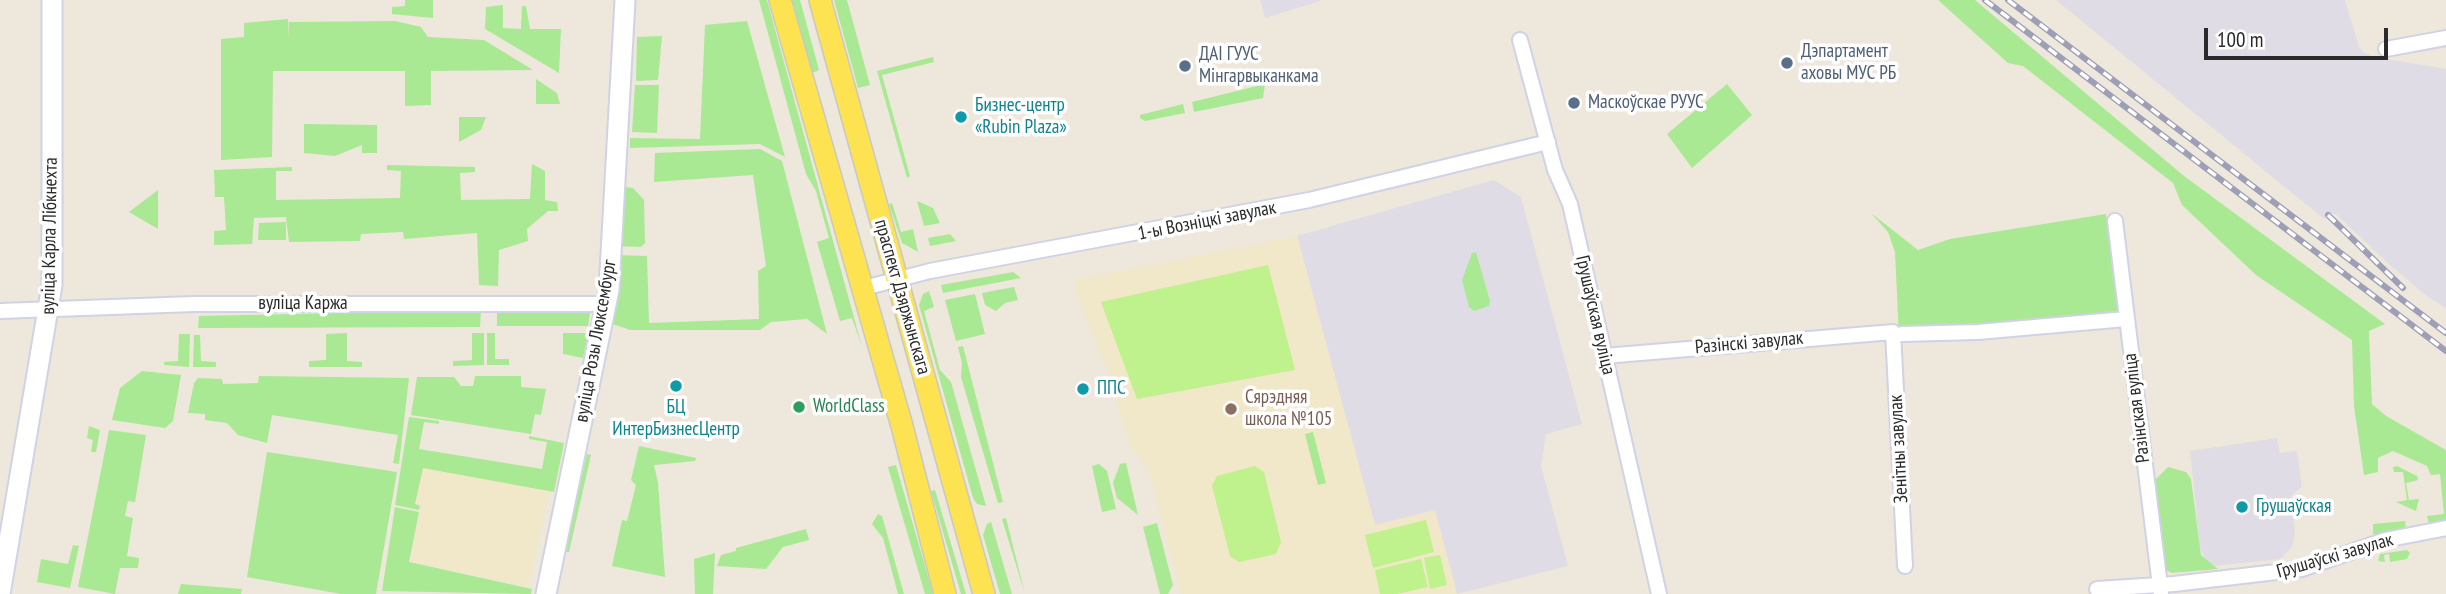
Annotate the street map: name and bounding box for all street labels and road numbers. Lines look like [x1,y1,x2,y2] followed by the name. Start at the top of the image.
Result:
[37,157,63,315] street label: вуліца Карла Лібкнехта
[1136,196,1278,246] street label: 1-ы Возніцкі завулак
[869,217,935,377] street label: праспект Дзяржынскага
[1570,253,1620,377] street label: Грушаўская вуліца
[570,258,622,424] street label: вуліца Розы Люксембург
[258,293,348,315] street label: вуліца Каржа
[1694,327,1804,359] street label: Разінскі завулак
[2119,352,2155,464] street label: Разінская вуліца
[1885,394,1913,504] street label: Зенітны завулак
[2274,529,2396,583] street label: Грушаўскі завулак

